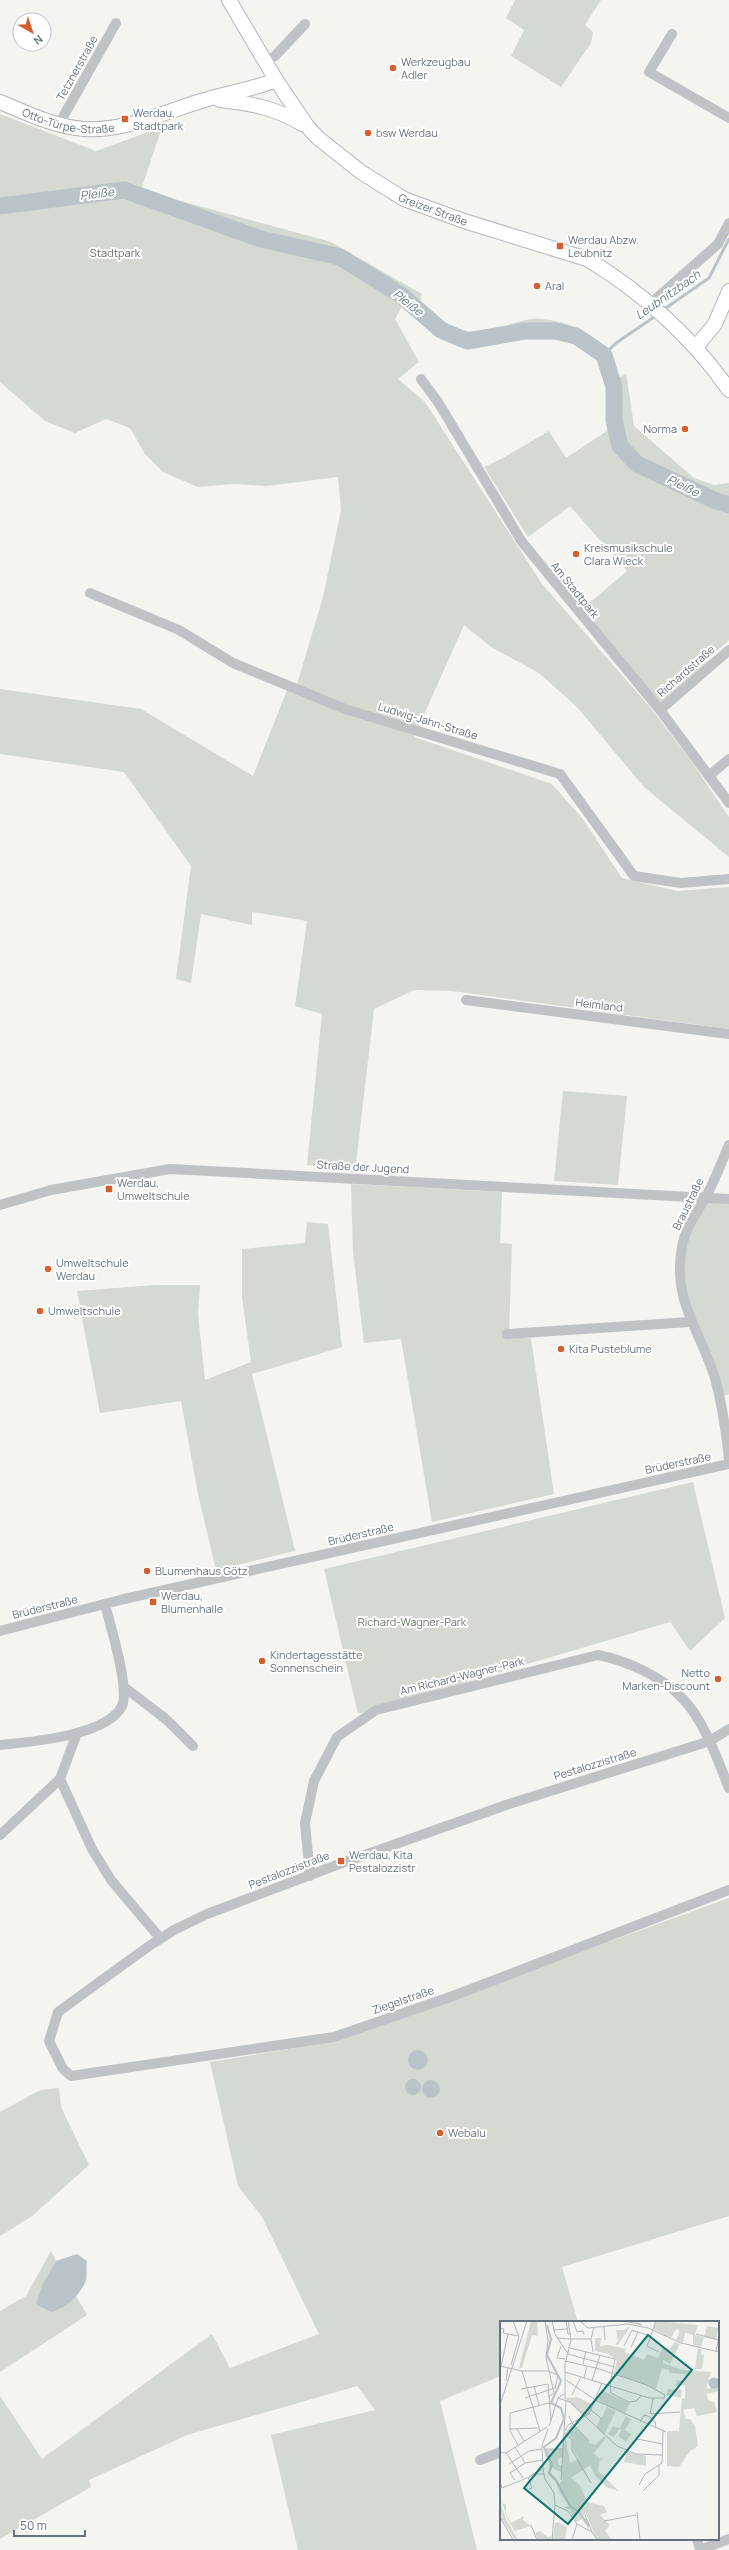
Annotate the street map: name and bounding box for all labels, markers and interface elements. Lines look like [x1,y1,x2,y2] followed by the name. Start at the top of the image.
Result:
[12,12,52,52] north arrow
[31,32,46,49] text: N
[53,32,101,103] street label: Tetznerstraße
[401,54,471,82] place label: Werkzeugbau Adler
[388,63,398,73] marker: Werkzeugbau Adler
[20,104,116,136] street label: Otto-Türpe-Straße
[133,105,184,133] place label: Werdau, Stadtpark
[120,114,130,124] marker: Werdau, Stadtpark
[376,125,438,140] place label: bsw Werdau
[363,128,373,138] marker: bsw Werdau
[79,183,116,204] water label: Pleiße
[396,189,470,229] street label: Greizer Straße
[568,232,639,260] place label: Werdau Abzw. Leubnitz
[555,241,565,251] marker: Werdau Abzw. Leubnitz
[90,245,141,260] park label: Stadtpark
[632,265,704,323] water label: Leubnitzbach
[545,278,564,293] place label: Aral
[532,281,542,291] marker: Aral
[390,285,428,320] water label: Pleiße
[644,421,677,436] place label: Norma
[680,424,690,434] marker: Norma
[664,470,703,501] water label: Pleiße
[584,540,673,568] place label: Kreismusikschule Clara Wieck
[571,549,581,559] marker: Kreismusikschule Clara Wieck
[548,558,603,622] street label: Am Stadtpark
[654,641,718,700] street label: Richardstraße
[376,698,480,743] street label: Ludwig-Jahn-Straße
[575,994,624,1015] street label: Heimland
[316,1157,410,1176] street label: Straße der Jugend
[117,1175,190,1203] place label: Werdau, Umweltschule
[668,1175,707,1232] street label: Braustraße
[104,1184,114,1194] marker: Werdau, Umweltschule
[56,1255,129,1283] place label: Umweltschule Werdau
[43,1264,53,1274] marker: Umweltschule Werdau
[48,1303,121,1318] place label: Umweltschule
[35,1306,45,1316] marker: Umweltschule
[569,1341,652,1356] place label: Kita Pusteblume
[556,1344,566,1354] marker: Kita Pusteblume
[644,1448,713,1477] street label: Brüderstraße
[327,1519,396,1548] street label: Brüderstraße
[155,1563,248,1578] place label: BLumenhaus Götz
[142,1566,152,1576] marker: BLumenhaus Götz
[161,1588,224,1616] place label: Werdau, Blumenhalle
[11,1591,80,1622] street label: Brüderstraße
[148,1597,158,1607] marker: Werdau, Blumenhalle
[358,1614,467,1629] park label: Richard-Wagner-Park
[270,1647,363,1675] place label: Kindertagesstätte Sonnenschein
[398,1653,526,1698] street label: Am Richard-Wagner-Park
[257,1656,267,1666] marker: Kindertagesstätte Sonnenschein
[622,1665,710,1693] place label: Netto Marken-Discount
[713,1674,723,1684] marker: Netto Marken-Discount
[552,1744,638,1783] street label: Pestalozzistraße
[246,1847,332,1892] street label: Pestalozzistraße
[349,1847,416,1875] place label: Werdau, Kita Pestalozzistr
[336,1856,346,1866] marker: Werdau, Kita Pestalozzistr
[370,1982,436,2017] street label: Ziegelstraße
[448,2125,486,2140] place label: Webalu
[435,2128,445,2138] marker: Webalu
[500,2321,719,2540] inset map
[14,2512,85,2538] scale bar
[20,2517,47,2534] text: 50 m

